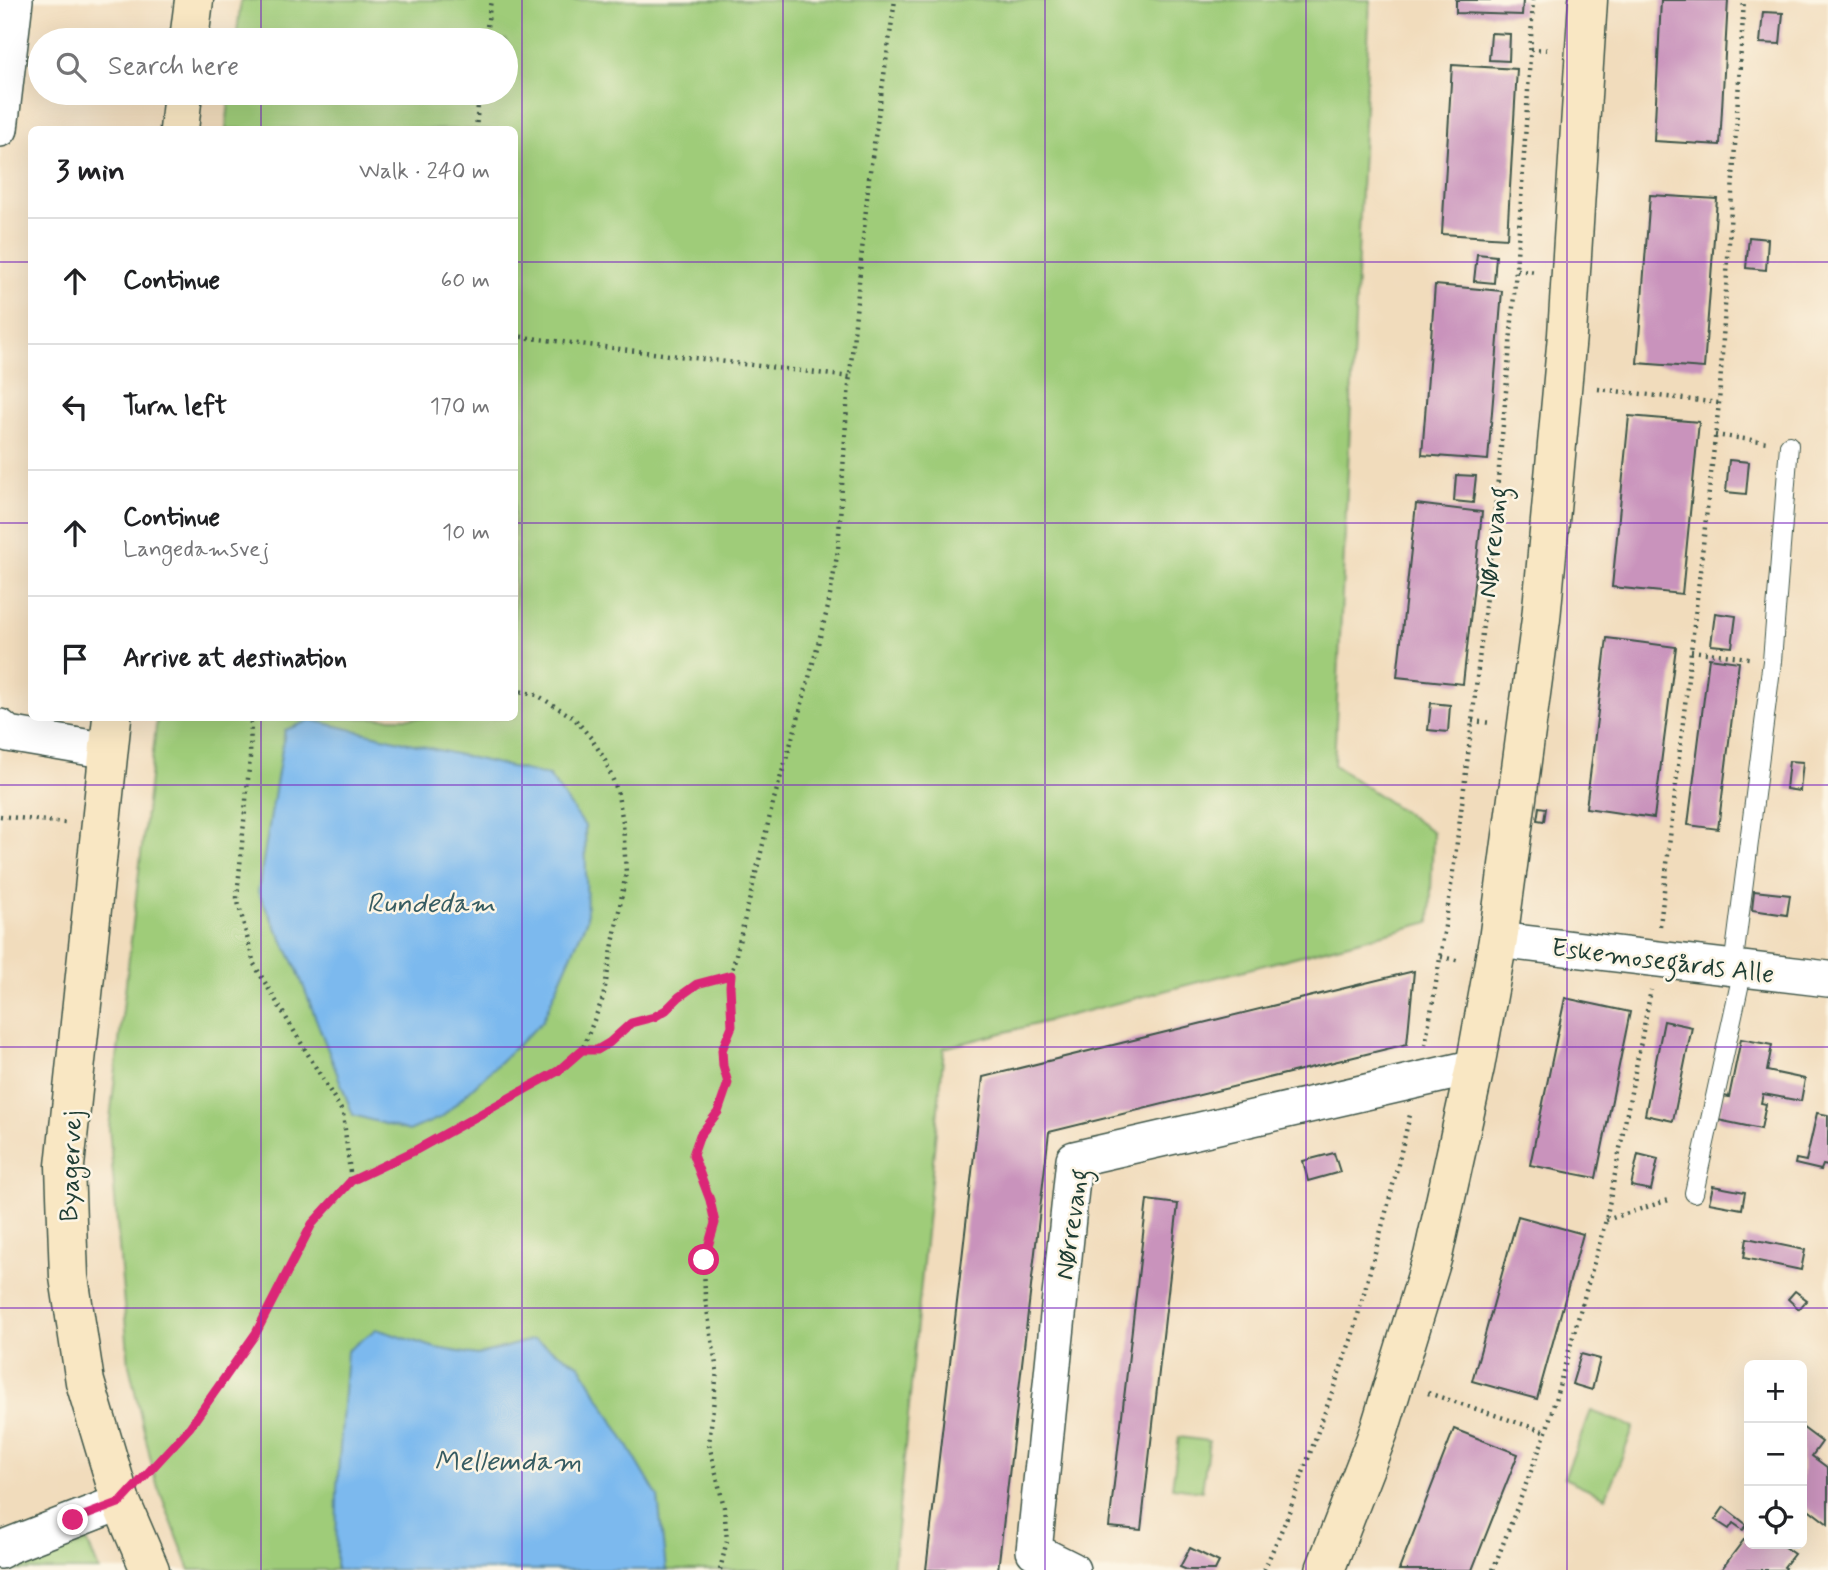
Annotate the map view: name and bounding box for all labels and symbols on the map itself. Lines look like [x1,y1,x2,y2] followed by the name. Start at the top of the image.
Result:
[1471,485,1520,600] street label: Nørrevang
[367,886,495,923] water label: Rundedam
[1549,931,1776,995] street label: Eskemosegårds Alle
[53,1110,93,1222] street label: Byagervej
[1048,1166,1101,1283] street label: Nørrevang
[688,1244,719,1275] route start
[434,1444,582,1481] water label: Mellemdam
[57,1504,88,1535] route end

